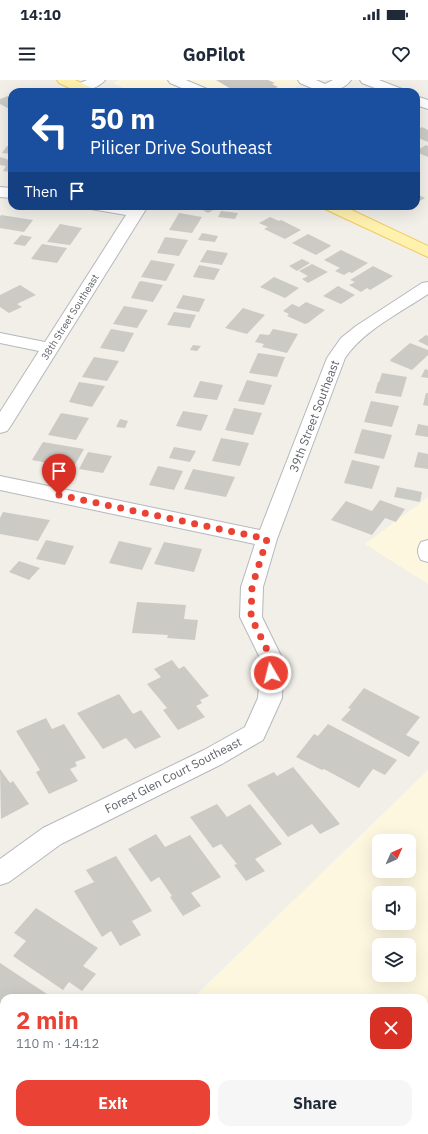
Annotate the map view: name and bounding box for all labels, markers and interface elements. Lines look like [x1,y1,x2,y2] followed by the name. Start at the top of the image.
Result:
[20,5,61,24] text: 14:10
[16,43,38,65] icon: menu
[183,43,245,66] text: GoPilot
[390,43,412,65] icon: heart
[90,100,155,137] text: 50 m
[24,104,76,156] icon: left
[90,136,272,159] text: Pilicer Drive Southeast
[66,180,88,202] icon: arrive
[24,182,58,201] text: Then
[38,271,102,362] street label: 38th Street Southeast
[286,358,342,474] street label: 39th Street Southeast
[42,454,76,495] pin
[48,460,70,482] icon: arrive
[250,652,292,694] position arrow
[102,734,244,816] street label: Forest Glen Court Southeast
[372,834,416,878] north arrow
[372,834,416,982] map controls
[372,886,416,930] button: sound
[372,938,416,982] button: layers
[16,1004,79,1036] text: 2 min
[370,1007,412,1049] button: close
[16,1035,99,1052] text: 110 m · 14:12
[16,1080,210,1126] button: Exit
[218,1080,412,1126] button: Share

